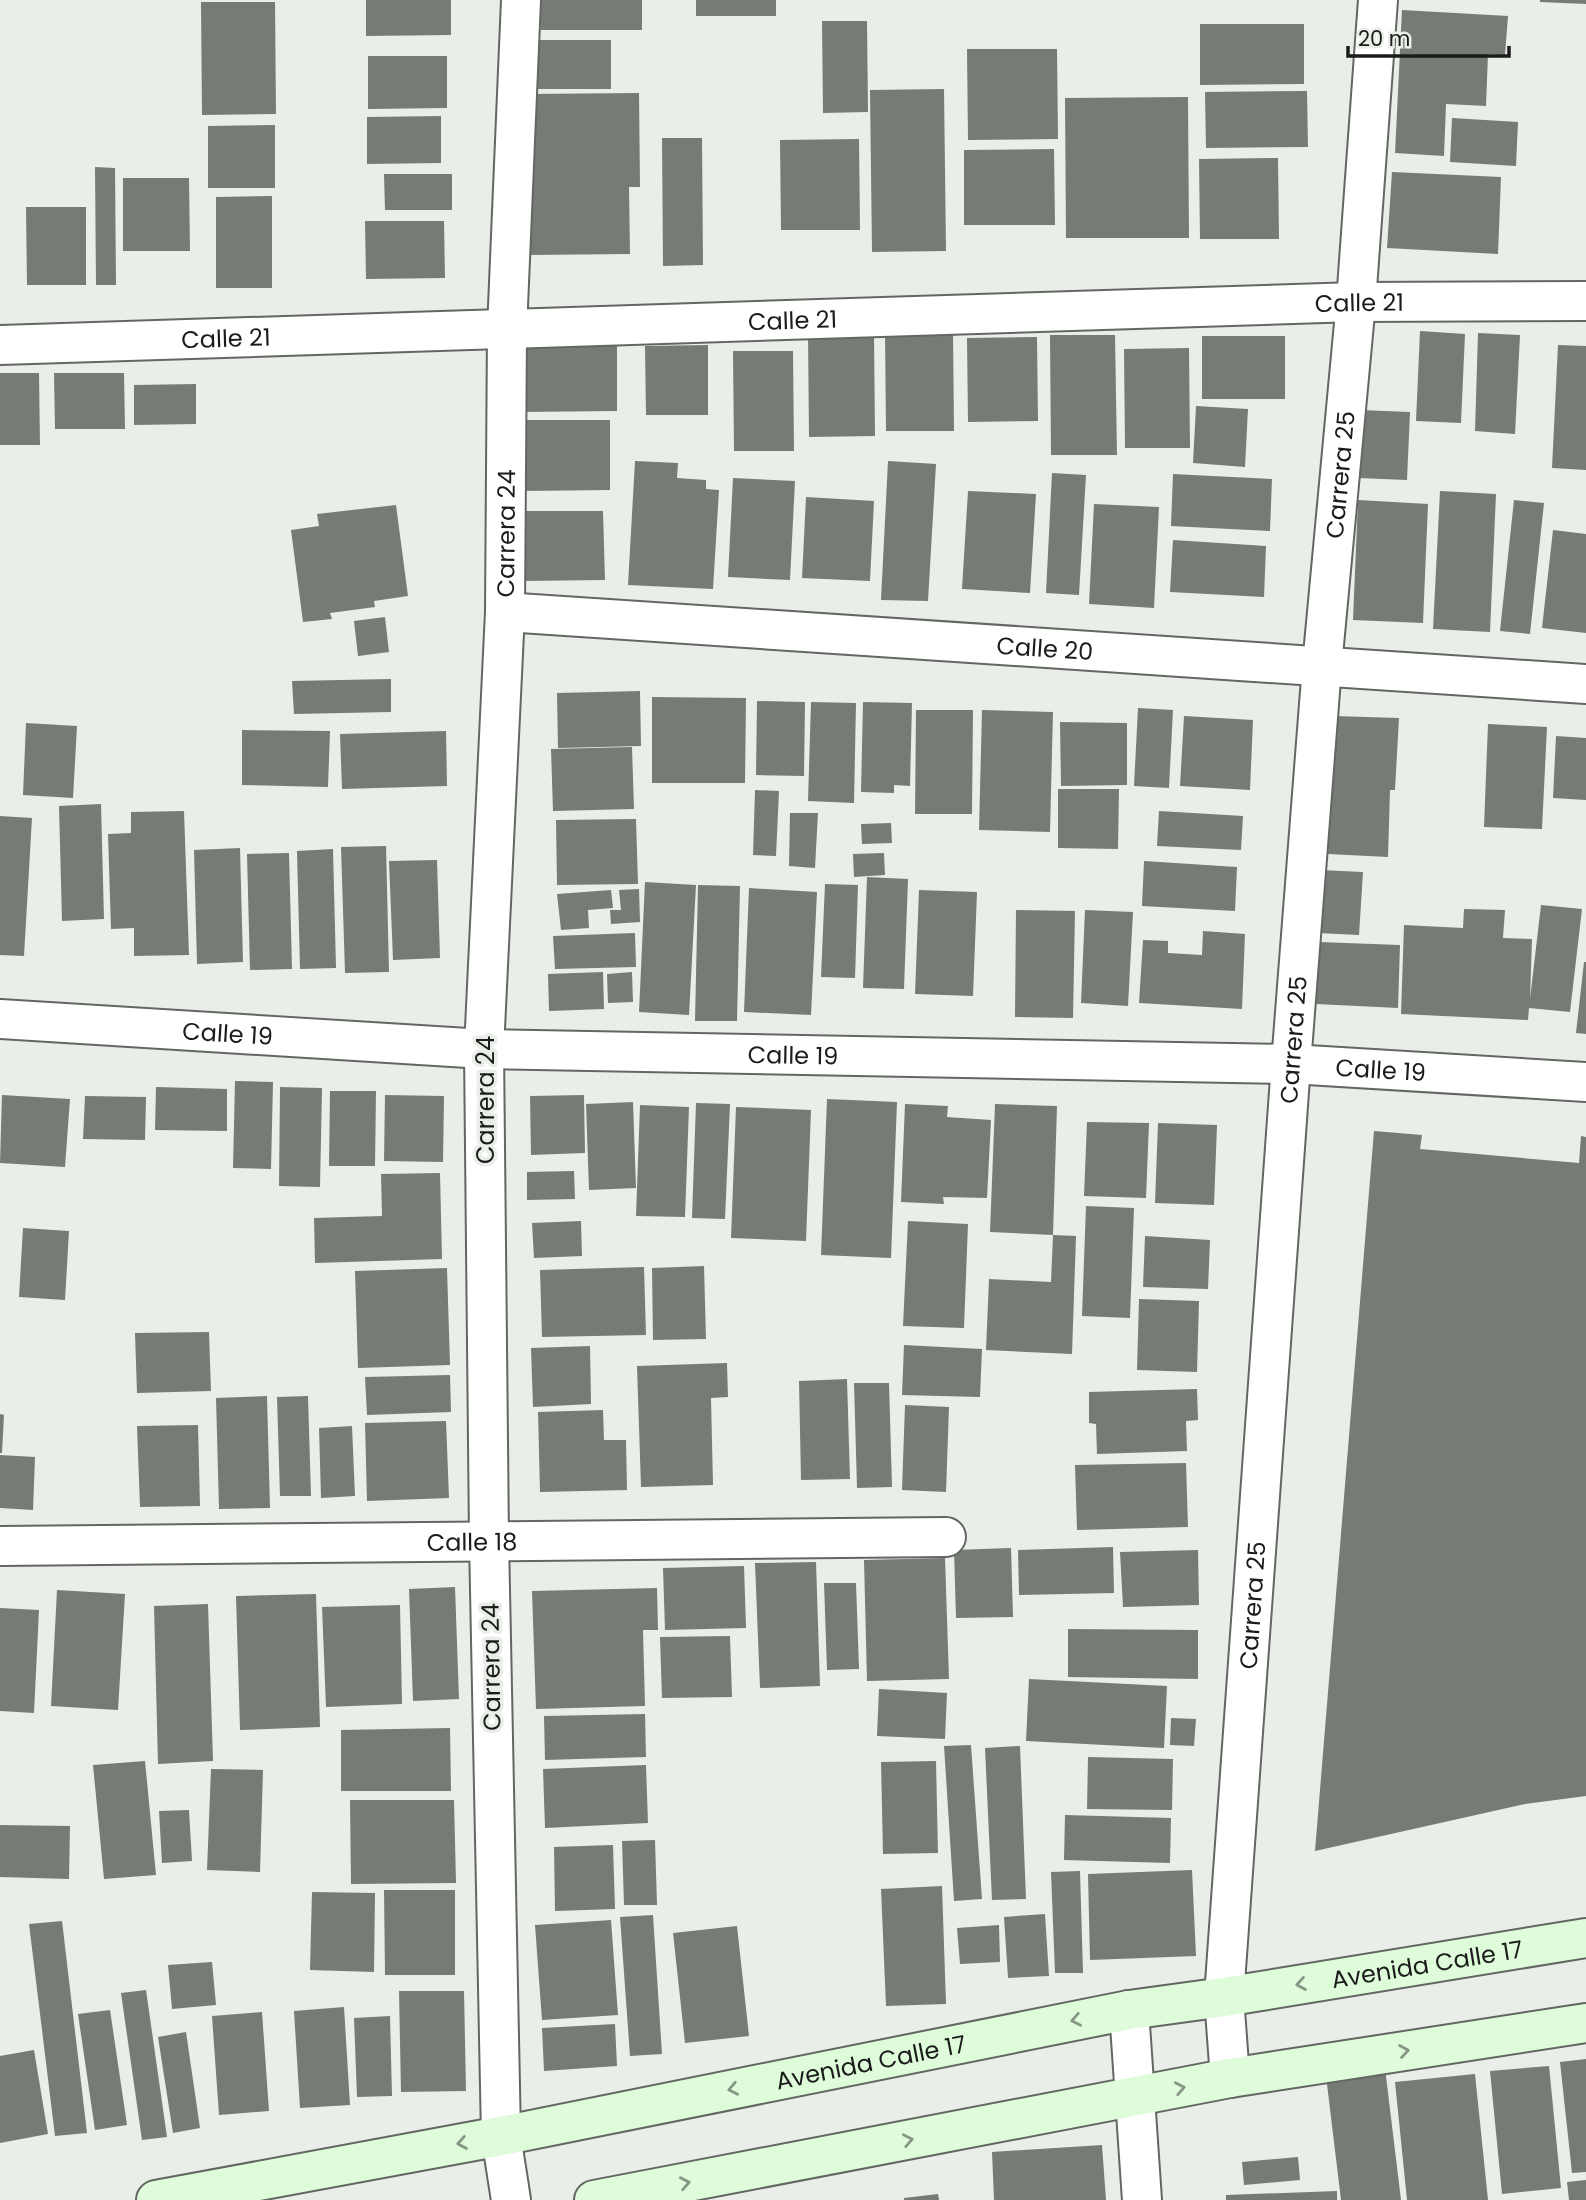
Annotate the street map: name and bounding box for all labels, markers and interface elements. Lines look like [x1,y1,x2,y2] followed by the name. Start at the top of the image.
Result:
[1348,14,1509,58] scale bar
[1358,24,1411,53] text: 20 m
[1314,285,1404,320] street label: Calle 21
[747,302,838,338] street label: Calle 21
[181,320,271,356] street label: Calle 21
[1317,409,1362,540] street label: Carrera 25
[489,469,523,598] street label: Carrera 24
[995,628,1094,668] street label: Calle 20
[1272,975,1314,1105] street label: Carrera 25
[181,1014,274,1052] street label: Calle 19
[469,1036,502,1164] street label: Carrera 24
[747,1037,839,1072] street label: Calle 19
[1334,1050,1427,1089] street label: Calle 19
[426,1525,518,1558] street label: Calle 18
[1231,1540,1273,1670] street label: Carrera 25
[473,1603,509,1731] street label: Carrera 24
[1329,1932,1525,1996] street label: Avenida Calle 17
[1295,1976,1307,1991] one-way arrow
[1070,2012,1082,2027] one-way arrow
[773,2027,969,2097] street label: Avenida Calle 17
[1398,2044,1410,2059] one-way arrow
[727,2081,739,2096] one-way arrow
[1174,2081,1186,2096] one-way arrow
[902,2133,914,2148] one-way arrow
[456,2135,468,2150] one-way arrow
[679,2176,691,2191] one-way arrow

